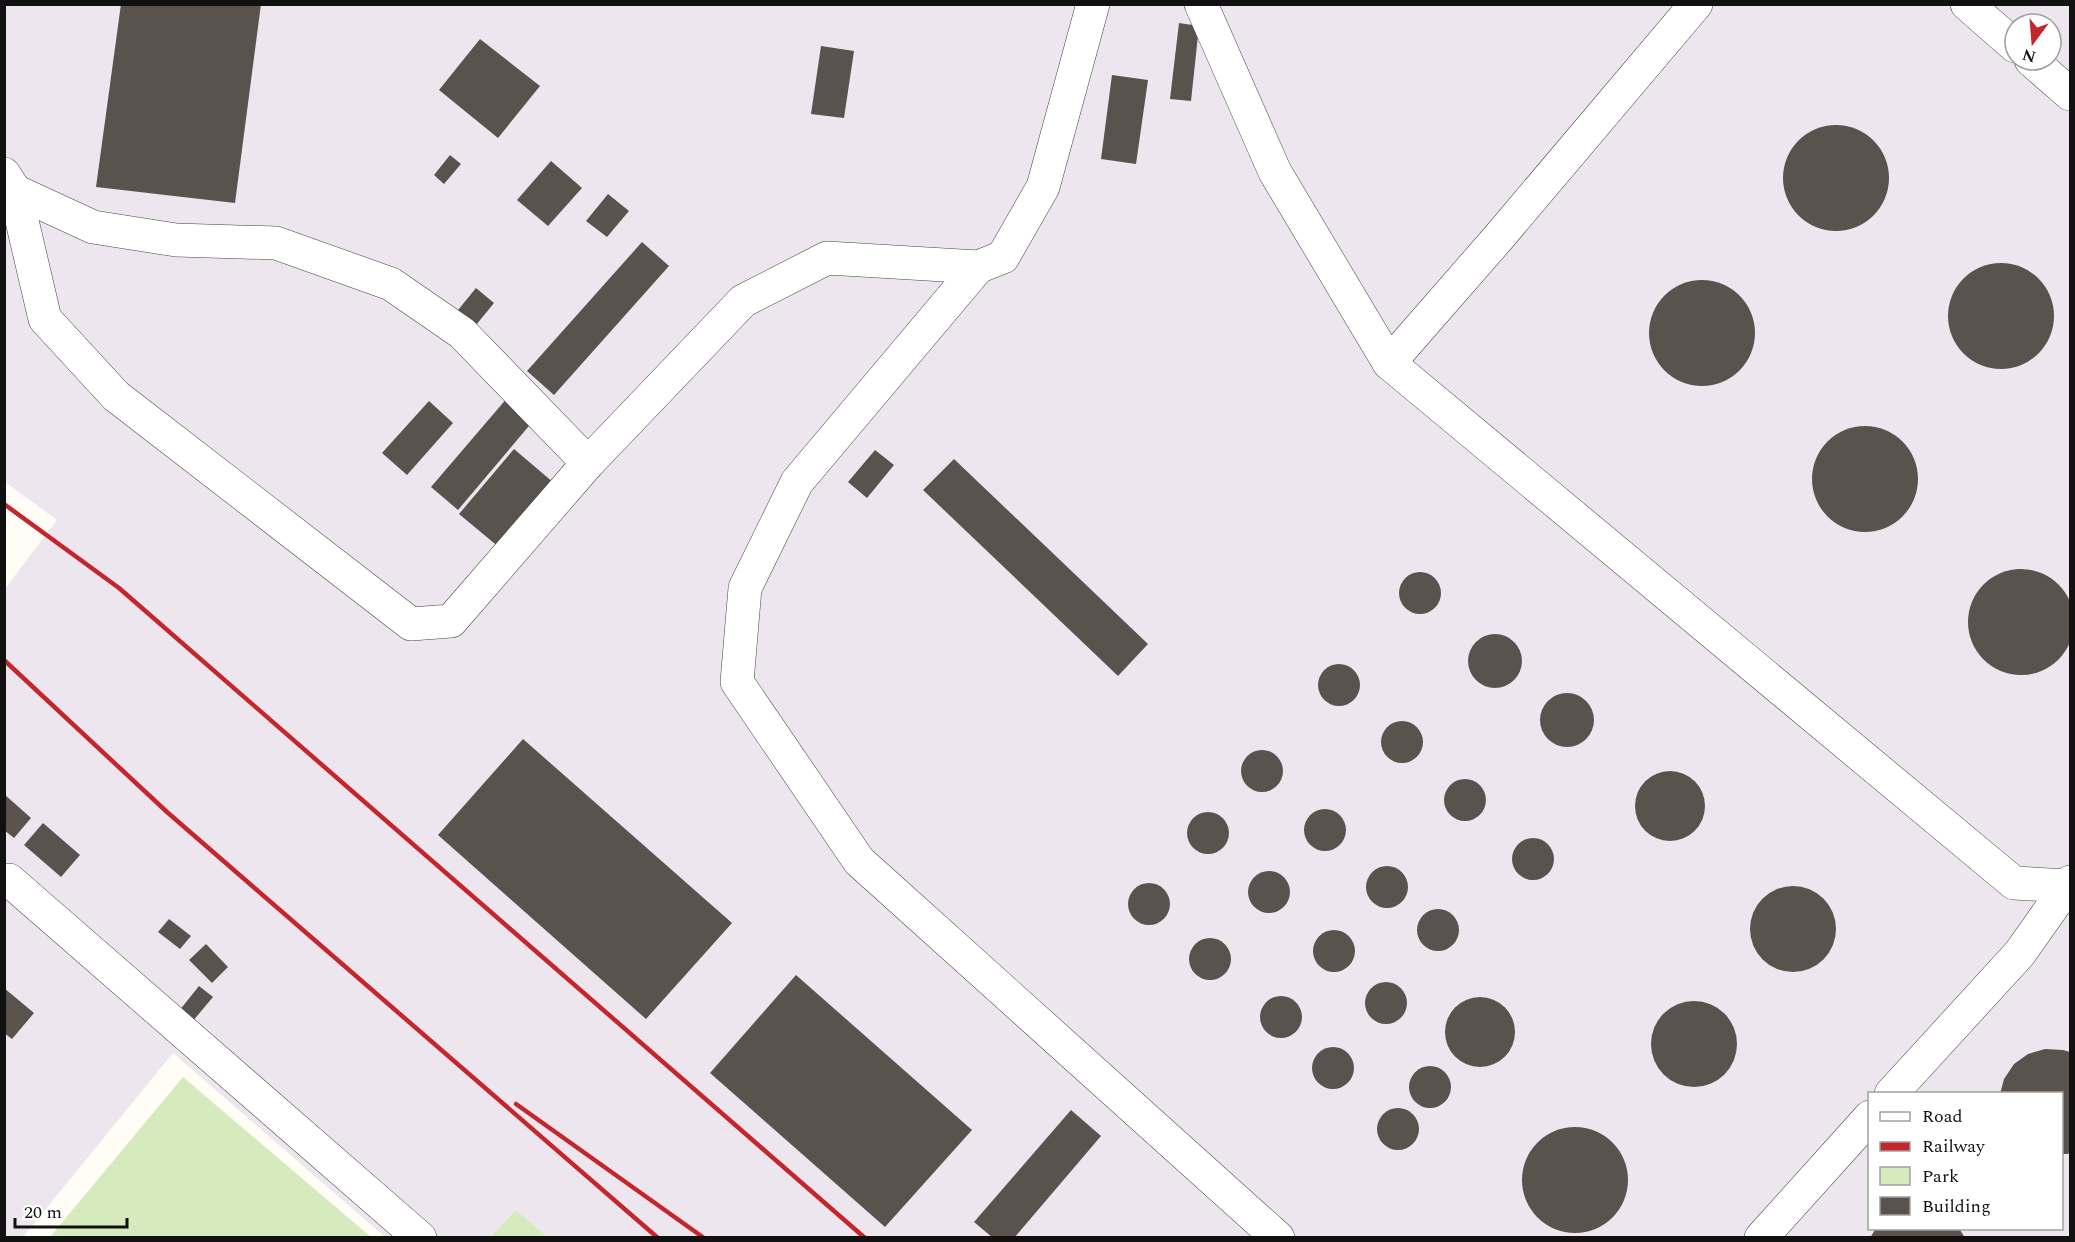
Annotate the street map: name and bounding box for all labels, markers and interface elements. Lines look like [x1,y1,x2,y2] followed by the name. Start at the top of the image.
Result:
[2003,12,2063,72] north arrow
[2020,42,2039,69] text: N
[1868,1092,2063,1230] legend
[1922,1103,1963,1130] text: Road
[1922,1133,1986,1160] text: Railway
[1922,1163,1959,1190] text: Park
[15,1191,128,1229] scale bar
[1922,1193,1991,1220] text: Building
[24,1199,62,1226] text: 20 m

